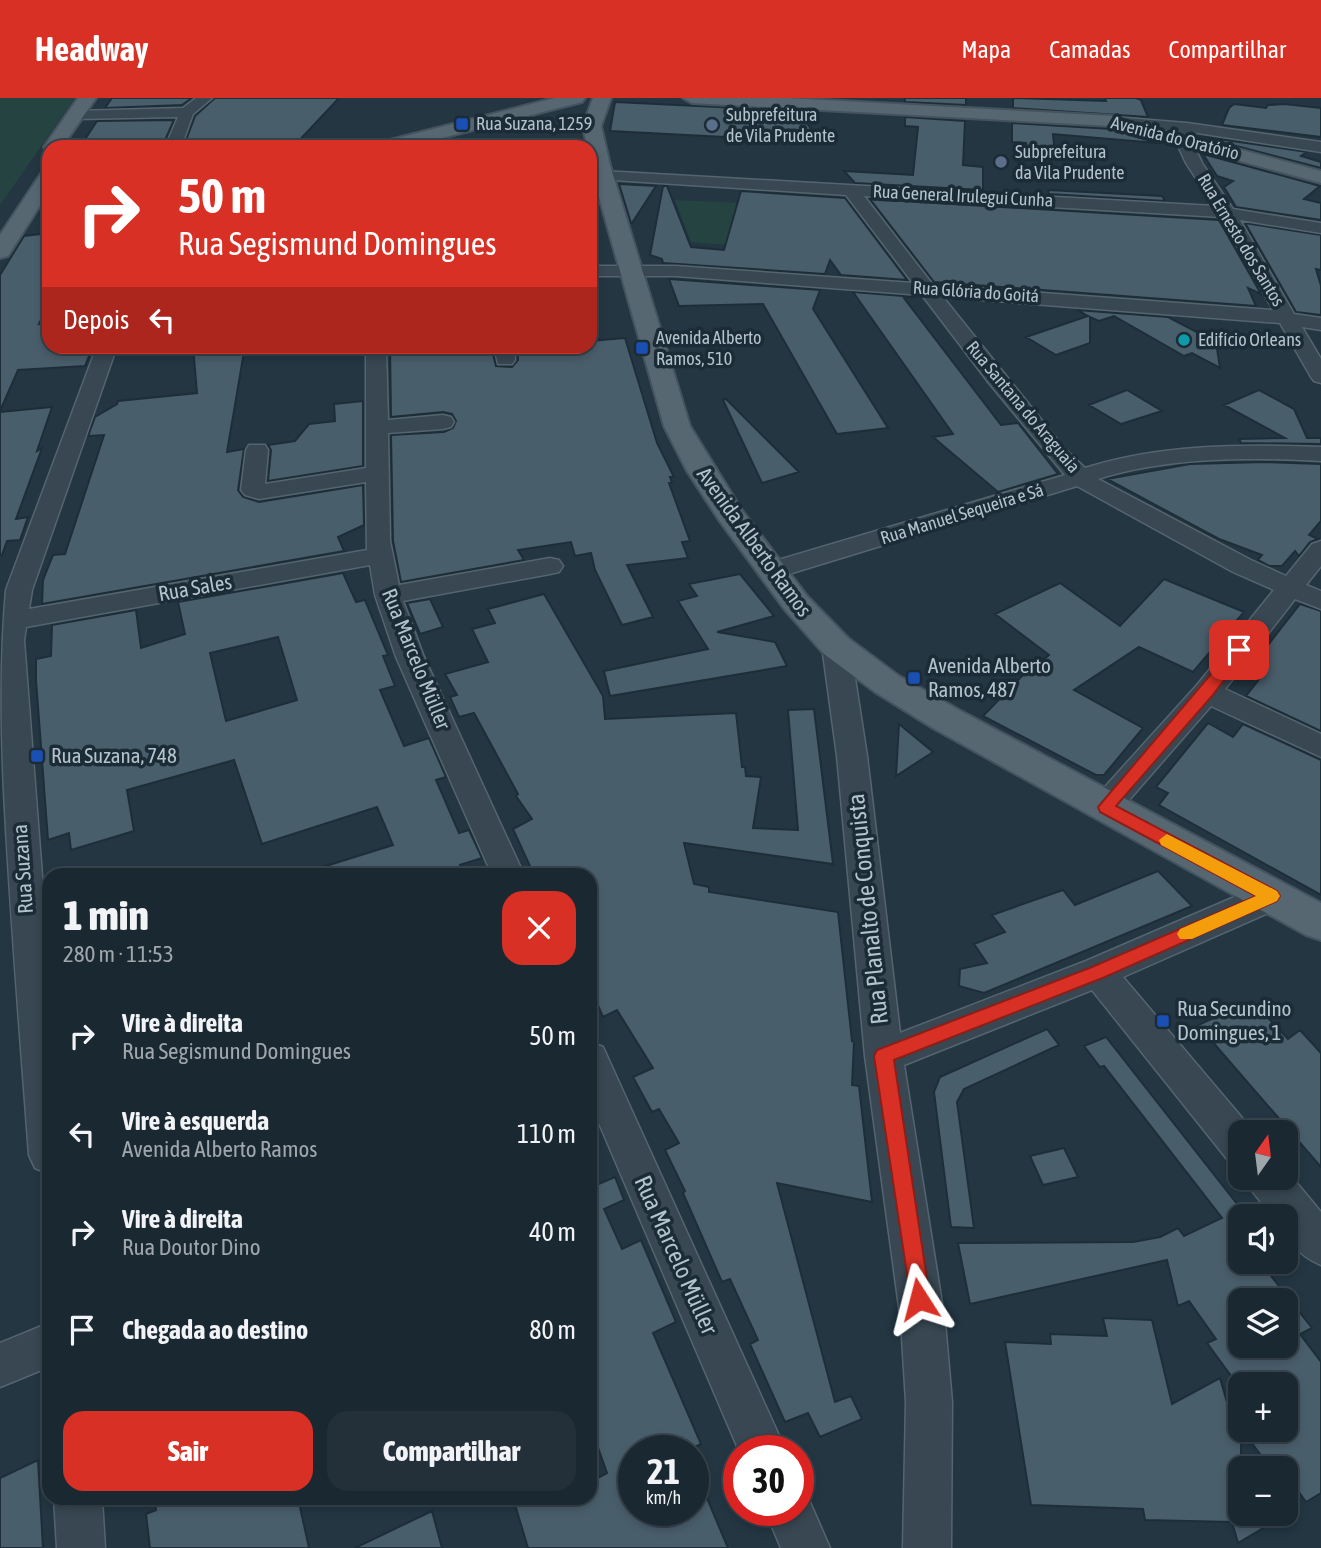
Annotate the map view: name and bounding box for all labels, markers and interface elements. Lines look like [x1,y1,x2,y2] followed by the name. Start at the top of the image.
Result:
[35,30,148,68] text: Headway
[961,36,1011,63] text: Mapa
[1049,36,1131,63] text: Camadas
[1169,36,1286,63] text: Compartilhar
[726,104,835,146] place label: Subprefeitura de Vila Prudente
[1109,111,1241,164] street label: Avenida do Oratório
[476,113,592,134] place label: Rua Suzana, 1259
[454,116,470,132] marker: Rua Suzana, 1259
[704,117,720,133] marker: Subprefeitura de Vila Prudente
[1015,141,1124,183] place label: Subprefeitura da Vila Prudente
[993,154,1009,170] marker: Subprefeitura da Vila Prudente
[178,167,266,223] text: 50 m
[63,168,154,259] icon: right
[1194,170,1289,310] street label: Rua Ernesto dos Santos
[872,180,1054,211] street label: Rua General Irulegui Cunha
[178,225,497,262] text: Rua Segismund Domingues
[912,277,1040,306] street label: Rua Glória do Goitá
[143,301,181,339] icon: left
[63,305,129,335] text: Depois
[656,327,761,369] place label: Avenida Alberto Ramos, 510
[1198,329,1301,350] place label: Edifício Orleans
[1176,332,1192,348] marker: Edifício Orleans
[962,337,1085,477] street label: Rua Santana do Araguaia
[634,340,650,356] marker: Avenida Alberto Ramos, 510
[693,462,817,621] street label: Avenida Alberto Ramos
[878,479,1046,548] street label: Rua Manuel Sequeira e Sá
[156,569,233,605] street label: Rua Sales
[378,585,456,733] street label: Rua Marcelo Müller
[1209,620,1269,680] pin
[1220,631,1258,669] icon: arrive
[928,653,1051,701] place label: Avenida Alberto Ramos, 487
[906,670,922,686] marker: Avenida Alberto Ramos, 487
[51,743,177,767] place label: Rua Suzana, 748
[29,748,45,764] marker: Rua Suzana, 748
[842,792,893,1026] street label: Rua Planalto de Conquista
[7,824,37,915] street label: Rua Suzana
[63,891,149,939] text: 1 min
[502,891,576,965] button: close
[63,941,174,967] text: 280 m · 11:53
[1177,996,1291,1044] place label: Rua Secundino Domingues, 1
[122,1008,243,1038] text: Vire à direita
[1155,1013,1171,1029] marker: Rua Secundino Domingues, 1
[63,1017,101,1055] icon: right
[529,1021,576,1051] text: 50 m
[122,1038,351,1064] text: Rua Segismund Domingues
[122,1106,269,1136] text: Vire à esquerda
[63,1115,101,1153] icon: left
[517,1119,576,1149] text: 110 m
[1228,1120,1298,1190] north arrow
[1228,1120,1298,1526] map controls
[122,1136,317,1162] text: Avenida Alberto Ramos
[629,1171,724,1339] street label: Rua Marcelo Müller
[122,1204,243,1234] text: Vire à direita
[1228,1204,1298,1274] button: sound
[63,1213,101,1251] icon: right
[529,1217,576,1247] text: 40 m
[122,1234,261,1260] text: Rua Doutor Dino
[882,1262,956,1336] position arrow
[1228,1288,1298,1358] button: layers
[63,1311,101,1349] icon: arrive
[122,1315,308,1345] text: Chegada ao destino
[529,1315,576,1345] text: 80 m
[1228,1372,1298,1442] button: +
[63,1411,313,1491] button: Sair
[327,1411,576,1491] button: Compartilhar
[723,1435,814,1526] speed limit sign: 30
[647,1451,680,1491] text: 21
[1228,1456,1298,1526] button: −
[646,1487,681,1508] text: km/h

